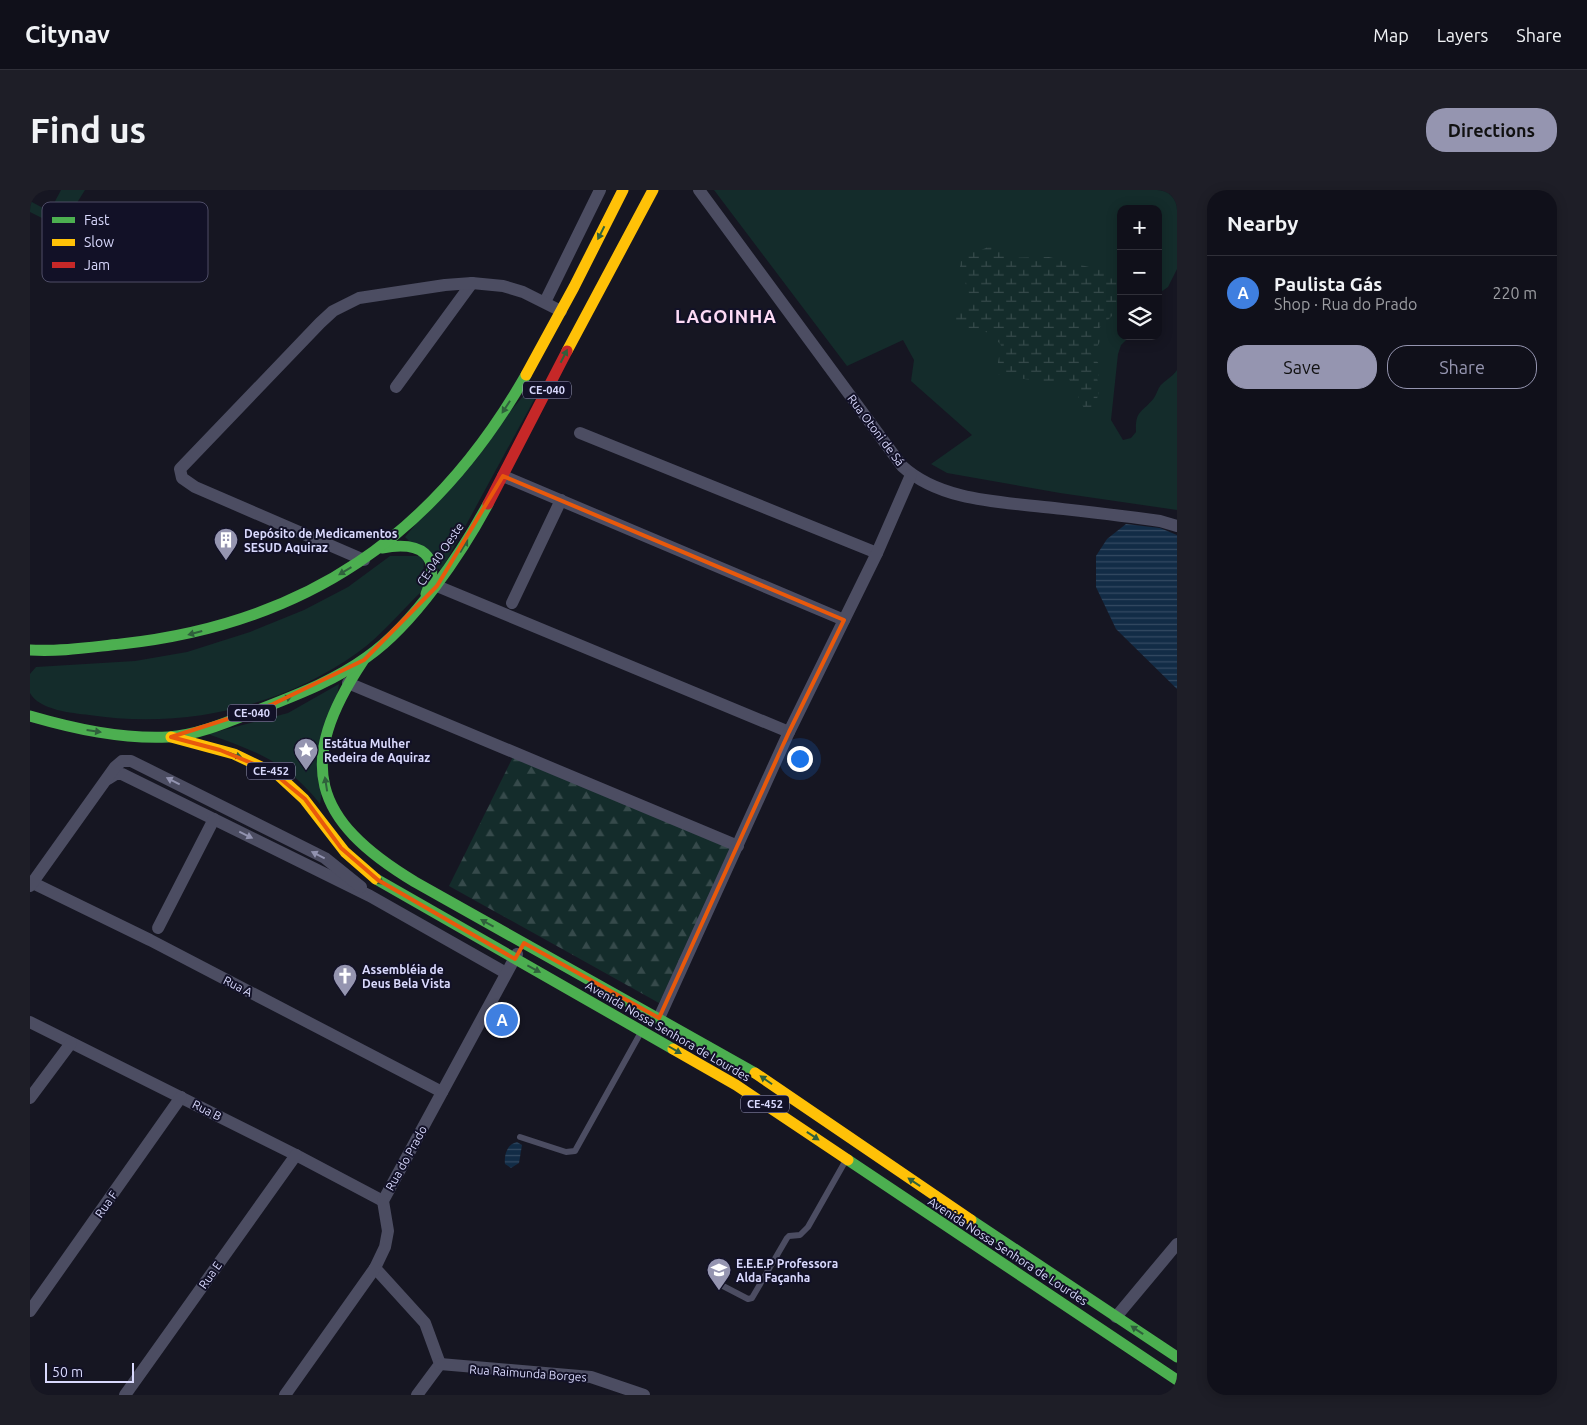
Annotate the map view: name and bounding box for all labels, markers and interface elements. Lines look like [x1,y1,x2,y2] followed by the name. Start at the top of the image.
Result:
[25,21,110,48] text: Citynav
[1373,25,1409,45] text: Map
[1437,25,1488,45] text: Layers
[1516,25,1562,45] text: Share
[1426,108,1557,152] button: Directions
[30,110,146,150] text: Find us
[42,202,208,282] legend
[1117,205,1162,340] map controls
[1117,205,1162,250] button: +
[1227,211,1298,235] text: Nearby
[84,212,110,228] text: Fast
[597,226,605,241] one-way arrow
[84,234,114,250] text: Slow
[1117,250,1162,295] button: −
[84,257,110,273] text: Jam
[1274,273,1382,295] text: Paulista Gás
[1237,284,1249,302] text: A
[1492,284,1537,302] text: 220 m
[1117,295,1162,340] button: layers
[1274,295,1417,313] text: Shop · Rua do Prado
[675,306,777,326] district label: LAGOINHA
[1227,345,1377,389] button: Save
[1387,345,1537,389] button: Share
[560,349,568,363] one-way arrow
[523,382,571,398] road number: CE-040
[845,392,907,468] street label: Rua Otoni de Sá
[502,400,511,413] one-way arrow
[414,520,466,588] street label: CE-040 Oeste
[213,527,239,561] building icon: Depósito de Medicamentos SESUD Aquiraz
[244,527,398,554] place label: Depósito de Medicamentos SESUD Aquiraz
[459,539,468,552] one-way arrow
[339,567,352,576] one-way arrow
[188,629,203,637] one-way arrow
[278,695,292,703] one-way arrow
[228,704,276,722] road number: CE-040
[87,727,103,735] one-way arrow
[293,737,319,771] place icon: Estátua Mulher Redeira de Aquiraz
[324,737,430,764] place label: Estátua Mulher Redeira de Aquiraz
[787,746,813,772] your location
[227,752,242,759] one-way arrow
[247,762,295,780] road number: CE-452
[321,776,329,792] one-way arrow
[166,777,180,785] one-way arrow
[239,831,253,839] one-way arrow
[311,851,325,859] one-way arrow
[371,875,385,885] one-way arrow
[480,918,494,927] one-way arrow
[332,963,358,997] church icon: Assembléia de Deus Bela Vista
[362,963,451,990] place label: Assembléia de Deus Bela Vista
[527,965,541,974] one-way arrow
[221,973,255,999] street label: Rua A
[584,978,752,1084] street label: Avenida Nossa Senhora de Lourdes
[486,1001,518,1039] pin: A
[668,1046,683,1054] one-way arrow
[759,1075,772,1085] one-way arrow
[741,1096,789,1112] road number: CE-452
[190,1097,224,1123] street label: Rua B
[383,1123,429,1193] street label: Rua do Prado
[806,1131,819,1141] one-way arrow
[907,1177,920,1187] one-way arrow
[92,1188,120,1220] street label: Rua F
[926,1194,1090,1308] street label: Avenida Nossa Senhora de Lourdes
[706,1257,732,1291] school or university icon: E.E.E.P Professora Alda Façanha
[736,1257,838,1286] place label: E.E.E.P Professora Alda Façanha
[196,1259,224,1291] street label: Rua E
[1130,1325,1143,1335] one-way arrow
[45,1360,134,1383] scale bar
[469,1362,587,1384] street label: Rua Raimunda Borges
[52,1364,83,1380] text: 50 m

